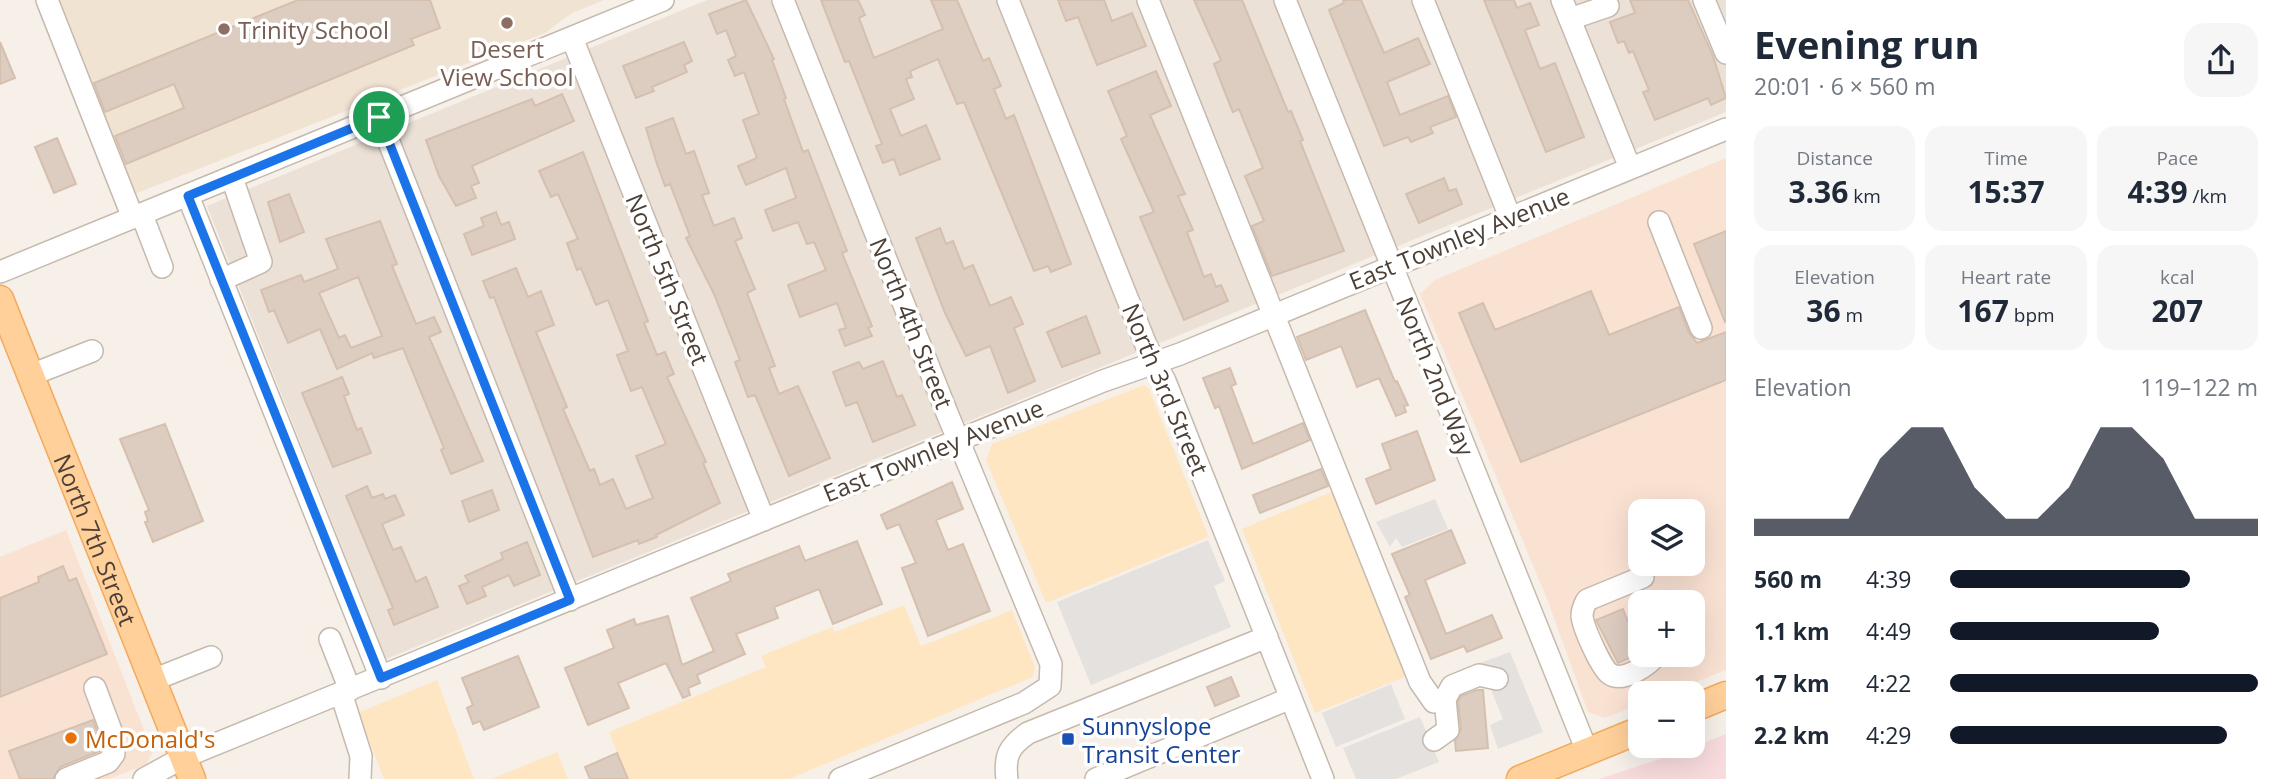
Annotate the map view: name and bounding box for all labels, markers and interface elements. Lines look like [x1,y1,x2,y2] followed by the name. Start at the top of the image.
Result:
[238,13,389,46] place label: Trinity School
[499,15,515,31] marker: Desert View School
[1754,18,1979,70] text: Evening run
[216,21,232,37] marker: Trinity School
[2184,23,2258,97] button: share
[441,32,573,93] place label: Desert View School
[1754,70,1936,102] text: 20:01 · 6 × 560 m
[349,87,409,147] pin
[360,98,398,136] icon: arrive
[1796,145,1873,171] text: Distance
[1984,145,2028,171] text: Time
[2156,145,2198,171] text: Pace
[1788,171,1848,212] text: 3.36
[1967,171,2045,212] text: 15:37
[2128,171,2188,212] text: 4:39
[1344,179,1574,297] street label: East Townley Avenue
[1848,183,1881,209] text: km
[2188,183,2227,209] text: /km
[619,188,717,370] street label: North 5th Street
[863,232,961,414] street label: North 4th Street
[1794,264,1875,290] text: Elevation
[1961,264,2051,290] text: Heart rate
[2160,264,2195,290] text: kcal
[1806,290,1841,331] text: 36
[1957,290,2009,331] text: 167
[2152,290,2203,331] text: 207
[1389,292,1483,461] street label: North 2nd Way
[1115,298,1217,480] street label: North 3rd Street
[1841,302,1863,328] text: m
[2009,302,2055,328] text: bpm
[1754,371,1852,403] text: Elevation
[2140,371,2258,403] text: 119–122 m
[818,391,1048,509] street label: East Townley Avenue
[47,449,145,630] street label: North 7th Street
[1628,499,1705,758] map controls
[1628,499,1705,576] button: layers
[1754,563,1822,595] text: 560 m
[1866,563,1912,595] text: 4:39
[1628,590,1705,667] button: +
[1754,615,1830,647] text: 1.1 km
[1866,615,1912,647] text: 4:49
[1754,667,1830,699] text: 1.7 km
[1866,667,1912,699] text: 4:22
[1628,681,1705,758] button: −
[1082,709,1241,770] place label: Sunnyslope Transit Center
[1754,719,1830,751] text: 2.2 km
[1866,719,1912,751] text: 4:29
[85,722,215,755] place label: McDonald's
[63,730,79,746] marker: McDonald's
[1060,731,1076,747] marker: Sunnyslope Transit Center

